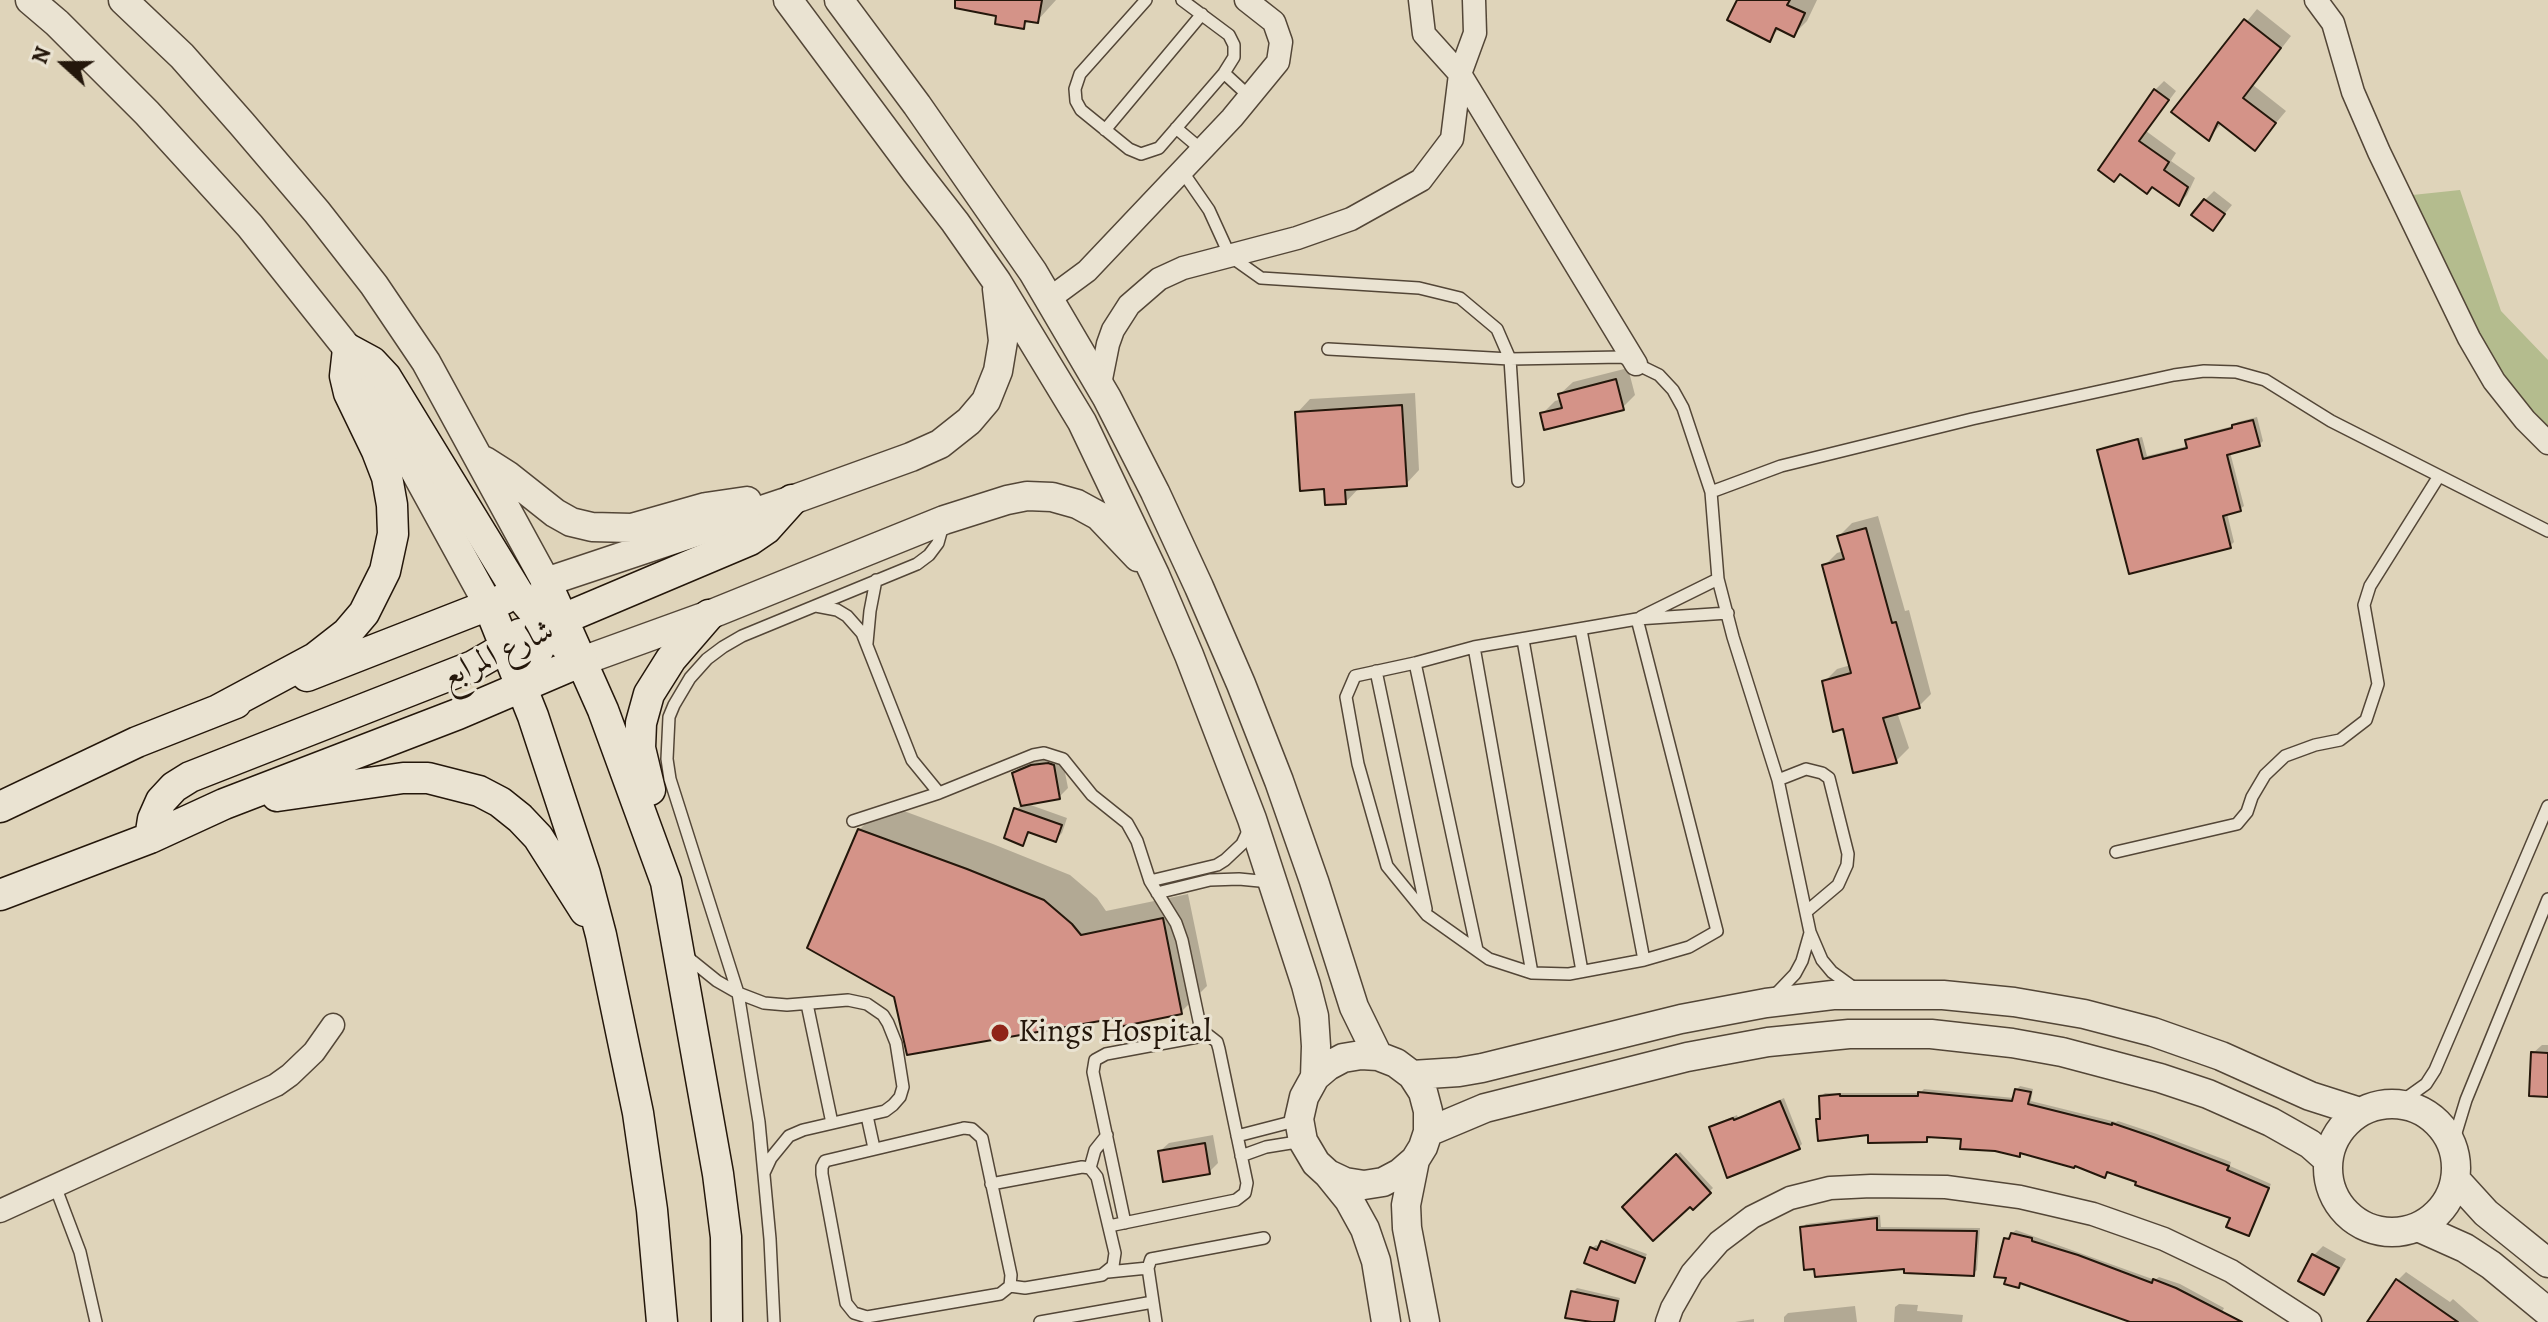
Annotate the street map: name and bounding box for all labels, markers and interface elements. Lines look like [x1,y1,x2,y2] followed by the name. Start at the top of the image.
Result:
[24,24,104,104] north arrow
[25,43,58,68] text: N
[436,612,560,698] street label: شارع المرابع
[1018,1014,1211,1052] place label: Kings Hospital
[989,1022,1011,1044] marker: Kings Hospital

